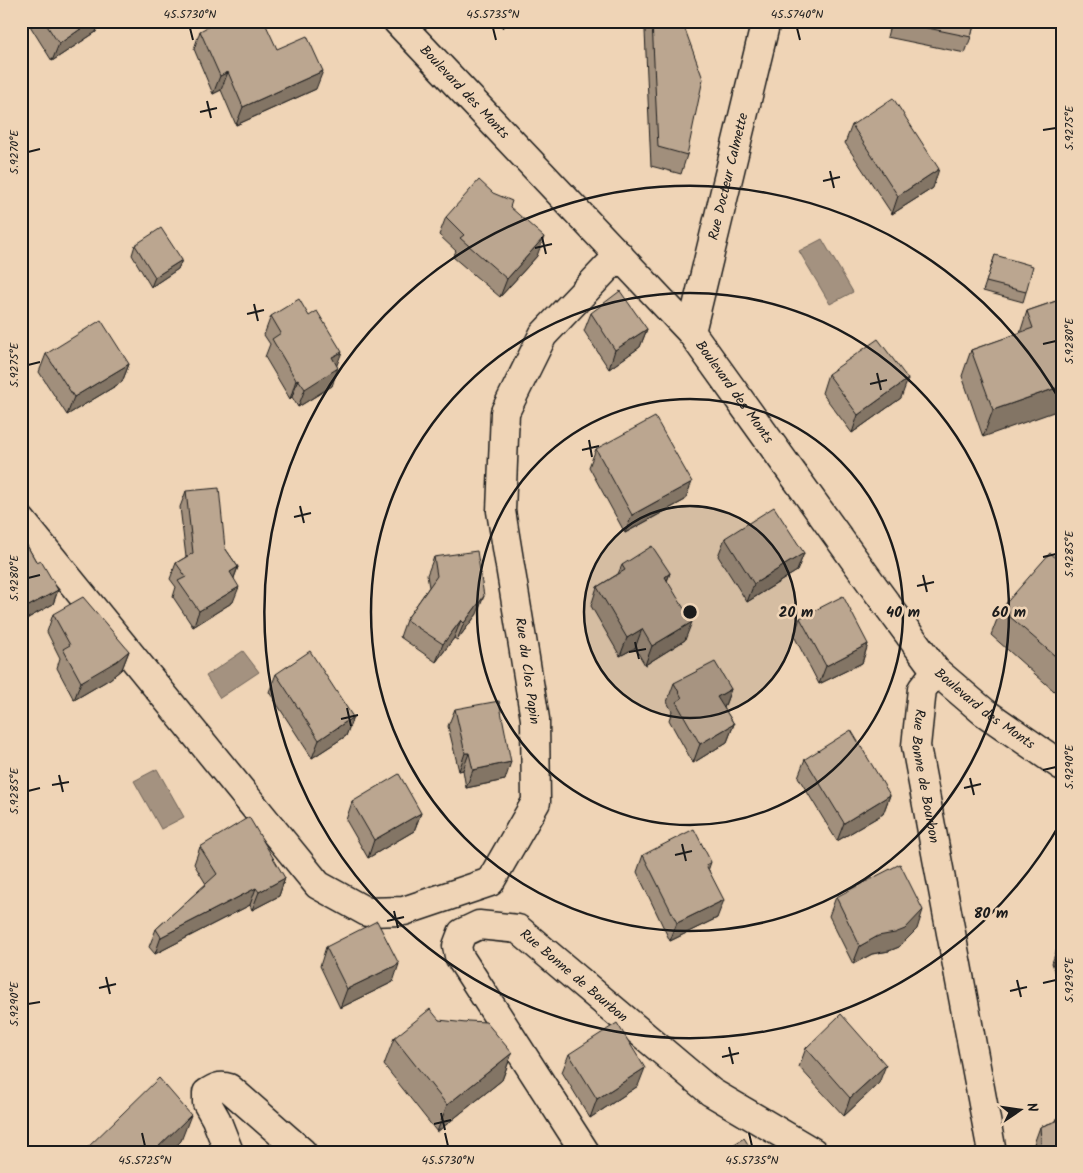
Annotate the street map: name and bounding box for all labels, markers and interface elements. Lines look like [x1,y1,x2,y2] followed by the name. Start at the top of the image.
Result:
[164,5,216,24] text: 45.5730°N
[466,5,520,24] text: 45.5735°N
[771,5,823,24] text: 45.5740°N
[414,40,514,144] street label: Boulevard des Monts
[1060,104,1079,151] text: 5.9275°E
[703,110,755,242] street label: Rue Docteur Calmette
[5,129,24,174] text: 5.9270°E
[1060,317,1079,364] text: 5.9280°E
[689,336,779,448] street label: Boulevard des Monts
[5,341,24,388] text: 5.9275°E
[1060,530,1079,577] text: 5.9285°E
[5,554,24,601] text: 5.9280°E
[779,601,813,625] text: 20 m
[886,601,920,625] text: 40 m
[992,601,1026,625] text: 60 m
[681,603,699,621] centre of rings
[509,616,545,726] street label: Rue du Clos Papin
[929,663,1040,755] street label: Boulevard des Monts
[905,708,945,845] street label: Rue Bonne de Bourbon
[1060,743,1079,790] text: 5.9290°E
[5,767,24,814] text: 5.9285°E
[974,902,1008,926] text: 80 m
[515,924,633,1028] street label: Rue Bonne de Bourbon
[1060,956,1079,1003] text: 5.9295°E
[5,980,24,1027] text: 5.9290°E
[996,1086,1046,1136] north arrow
[1020,1101,1043,1114] text: N
[118,1151,172,1170] text: 45.5725°N
[422,1151,474,1170] text: 45.5730°N
[725,1151,779,1170] text: 45.5735°N

